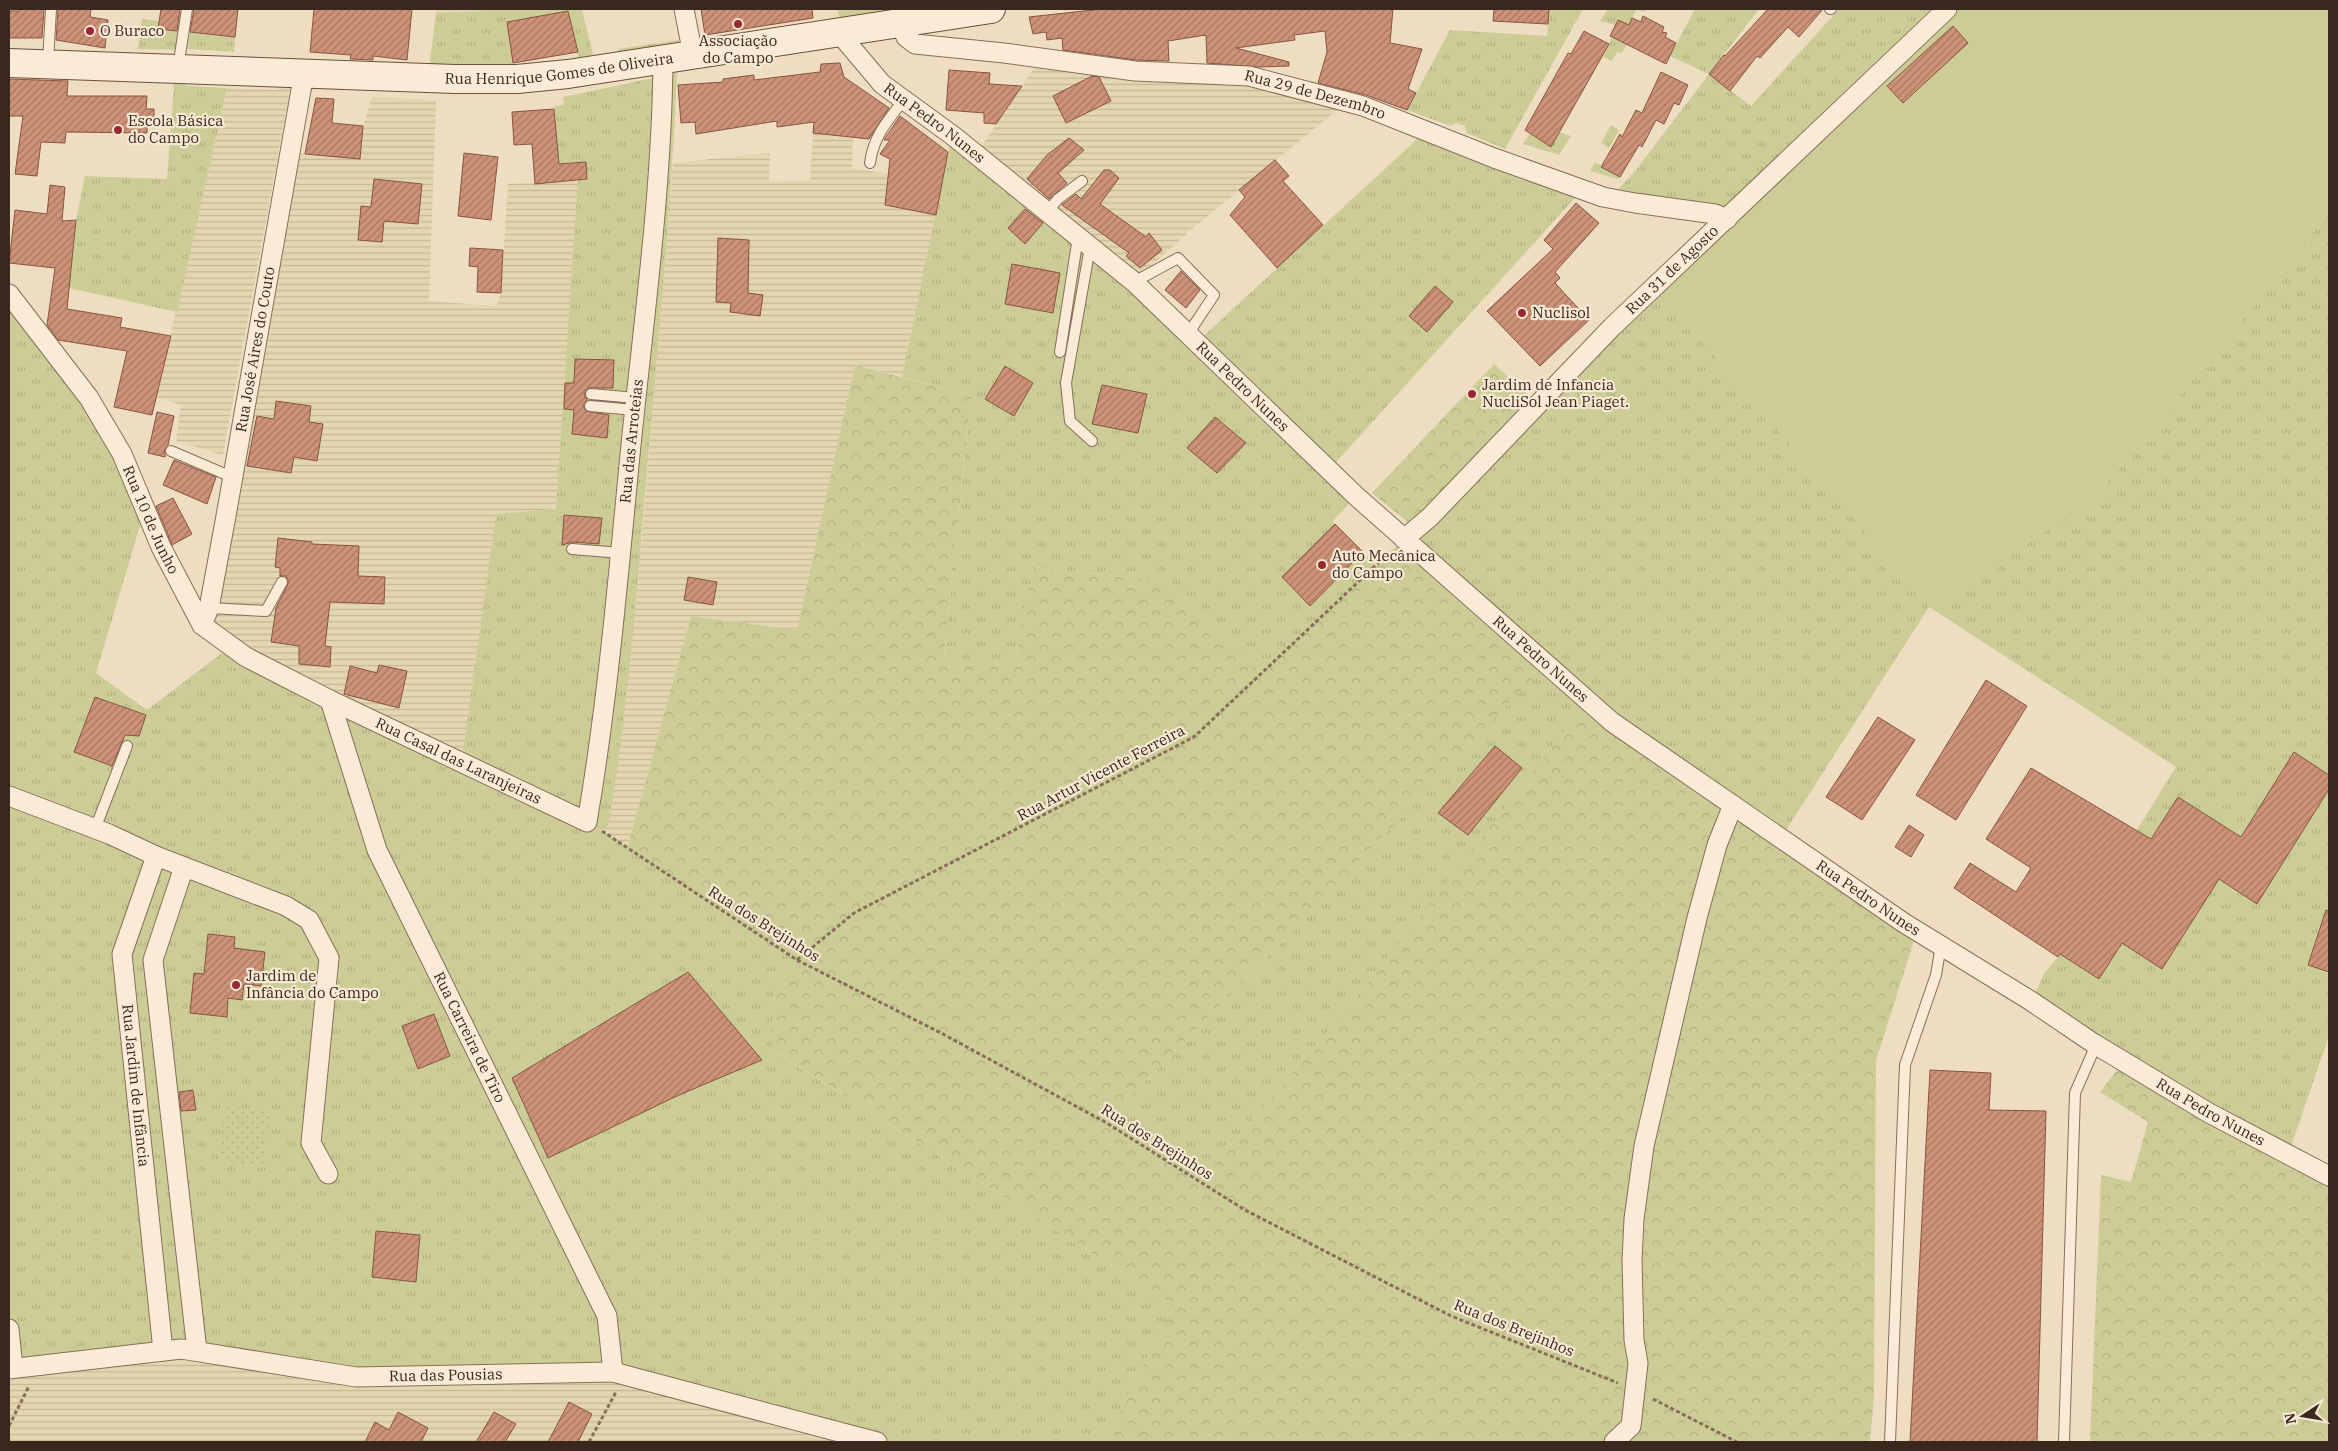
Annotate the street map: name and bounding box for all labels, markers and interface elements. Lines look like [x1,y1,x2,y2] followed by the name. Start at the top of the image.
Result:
[732,18,744,30] marker: Associação do Campo
[100,21,164,40] place label: O Buraco
[84,25,96,37] marker: O Buraco
[699,31,777,67] place label: Associação do Campo
[444,48,675,88] street label: Rua Henrique Gomes de Oliveira
[1243,65,1389,123] street label: Rua 29 de Dezembro
[880,78,989,167] street label: Rua Pedro Nunes
[128,111,223,147] place label: Escola Básica do Campo
[112,124,124,136] marker: Escola Básica do Campo
[1621,221,1722,318] street label: Rua 31 de Agosto
[231,265,279,434] street label: Rua José Aires do Couto
[1532,303,1590,322] place label: Nuclisol
[1516,307,1528,319] marker: Nuclisol
[1192,337,1293,435] street label: Rua Pedro Nunes
[1482,375,1629,411] place label: Jardim de Infancia NucliSol Jean Piaget.
[615,378,647,504] street label: Rua das Arroteias
[1466,388,1478,400] marker: Jardim de Infancia NucliSol Jean Piaget.
[119,463,183,577] street label: Rua 10 de Junho
[1332,546,1436,582] place label: Auto Mecânica do Campo
[1316,559,1328,571] marker: Auto Mecânica do Campo
[1489,611,1593,706] street label: Rua Pedro Nunes
[372,713,545,808] street label: Rua Casal das Laranjeiras
[1014,720,1188,825] street label: Rua Artur Vicente Ferreira
[1813,855,1924,940] street label: Rua Pedro Nunes
[705,882,824,966] street label: Rua dos Brejinhos
[246,966,379,1002] place label: Jardim de Infância do Campo
[430,968,510,1106] street label: Rua Carreira de Tiro
[230,979,242,991] marker: Jardim de Infância do Campo
[118,1003,154,1168] street label: Rua Jardim de Infância
[2153,1073,2269,1150] street label: Rua Pedro Nunes
[1098,1100,1217,1184] street label: Rua dos Brejinhos
[1451,1295,1577,1360] street label: Rua dos Brejinhos
[389,1364,503,1385] street label: Rua das Pousias
[2278,1391,2328,1441] north arrow
[2280,1411,2300,1426] text: N

